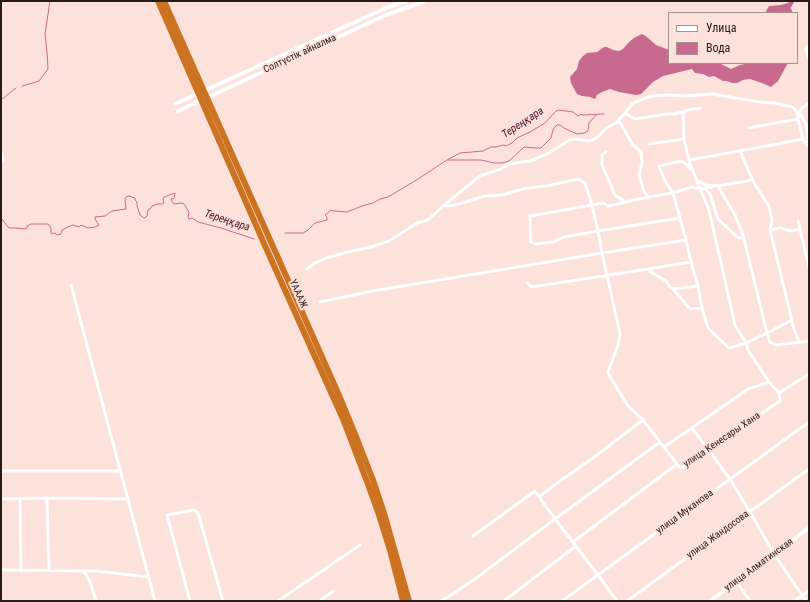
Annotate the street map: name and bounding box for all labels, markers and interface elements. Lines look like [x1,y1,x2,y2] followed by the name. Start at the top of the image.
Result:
[668,12,798,64] legend
[706,21,736,35] text: Улица
[262,32,338,76] street label: Солтүстік айналма
[706,41,730,55] text: Вода
[500,105,546,141] water label: Тереңқара
[202,207,252,235] water label: Тереңқара
[286,278,310,310] street label: ҮАААЖ
[681,410,763,470] street label: улица Кенесары Хана
[654,487,716,537] street label: улица Муканова
[684,508,752,562] street label: улица Жандосова
[722,536,796,594] street label: улица Алматинская

